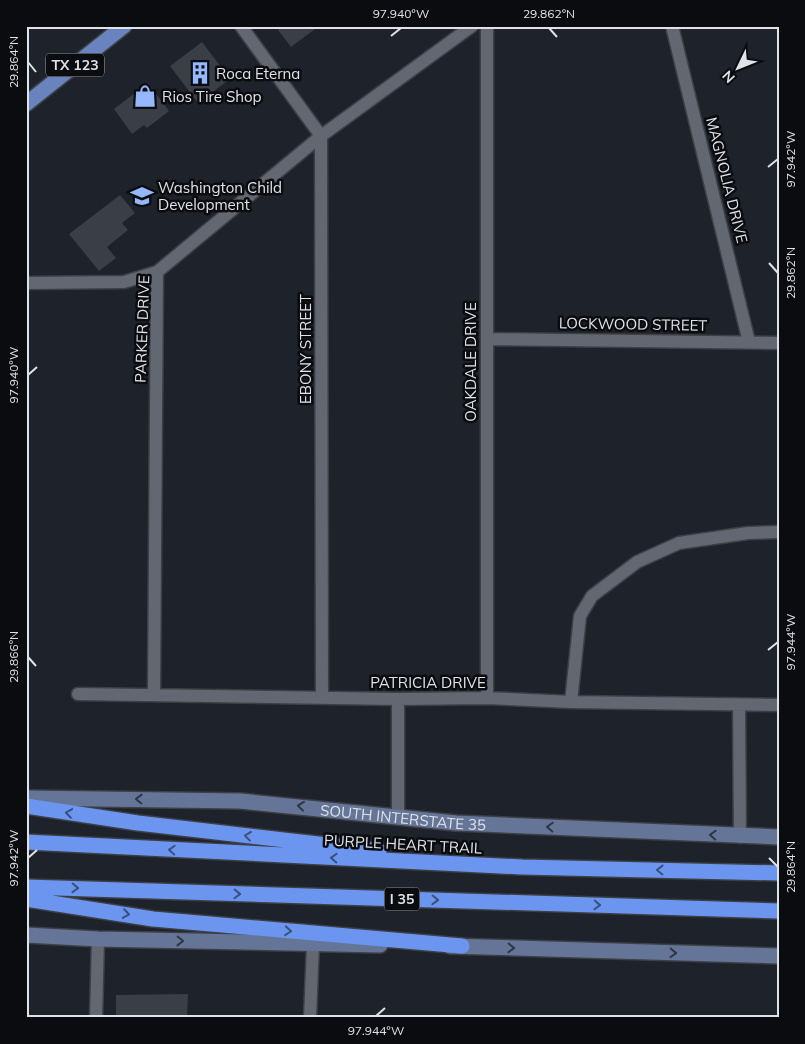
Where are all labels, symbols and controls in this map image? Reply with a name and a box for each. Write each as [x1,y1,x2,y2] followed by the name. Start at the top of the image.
[373,6,429,21] text: 97.940°W
[523,6,575,21] text: 29.862°N
[6,36,21,88] text: 29.864°N
[712,42,762,92] north arrow
[46,54,104,76] road number: TX 123
[187,60,213,86] building icon: Roca Eterna
[216,64,300,83] place label: Roca Eterna
[718,67,739,87] text: N
[132,83,158,109] shop icon: Rios Tire Shop
[162,87,262,106] place label: Rios Tire Shop
[702,115,752,245] street label: MAGNOLIA DRIVE
[783,131,798,187] text: 97.942°W
[158,178,282,214] place label: Washington Child Development
[129,183,155,209] school or university icon: Washington Child Development
[783,247,798,299] text: 29.862°N
[131,275,153,383] street label: PARKER DRIVE
[296,294,315,404] street label: EBONY STREET
[461,302,480,422] street label: OAKDALE DRIVE
[559,313,707,335] street label: LOCKWOOD STREET
[6,347,21,403] text: 97.940°W
[783,614,798,670] text: 97.944°W
[6,631,21,683] text: 29.866°N
[370,673,486,692] street label: PATRICIA DRIVE
[135,794,143,805] one-way arrow
[319,800,487,834] street label: SOUTH INTERSTATE 35
[297,801,305,812] one-way arrow
[65,808,73,819] one-way arrow
[546,822,554,833] one-way arrow
[6,830,21,886] text: 97.942°W
[323,830,483,858] street label: PURPLE HEART TRAIL
[708,830,716,841] one-way arrow
[244,831,252,842] one-way arrow
[783,841,798,893] text: 29.864°N
[167,844,175,855] one-way arrow
[330,852,338,863] one-way arrow
[656,865,664,875] one-way arrow
[71,883,79,894] one-way arrow
[384,888,420,911] road number: I 35
[234,889,242,899] one-way arrow
[431,895,439,906] one-way arrow
[593,900,601,911] one-way arrow
[122,909,131,919] one-way arrow
[284,925,292,936] one-way arrow
[176,935,184,946] one-way arrow
[507,942,515,953] one-way arrow
[669,947,677,958] one-way arrow
[348,1023,404,1038] text: 97.944°W

